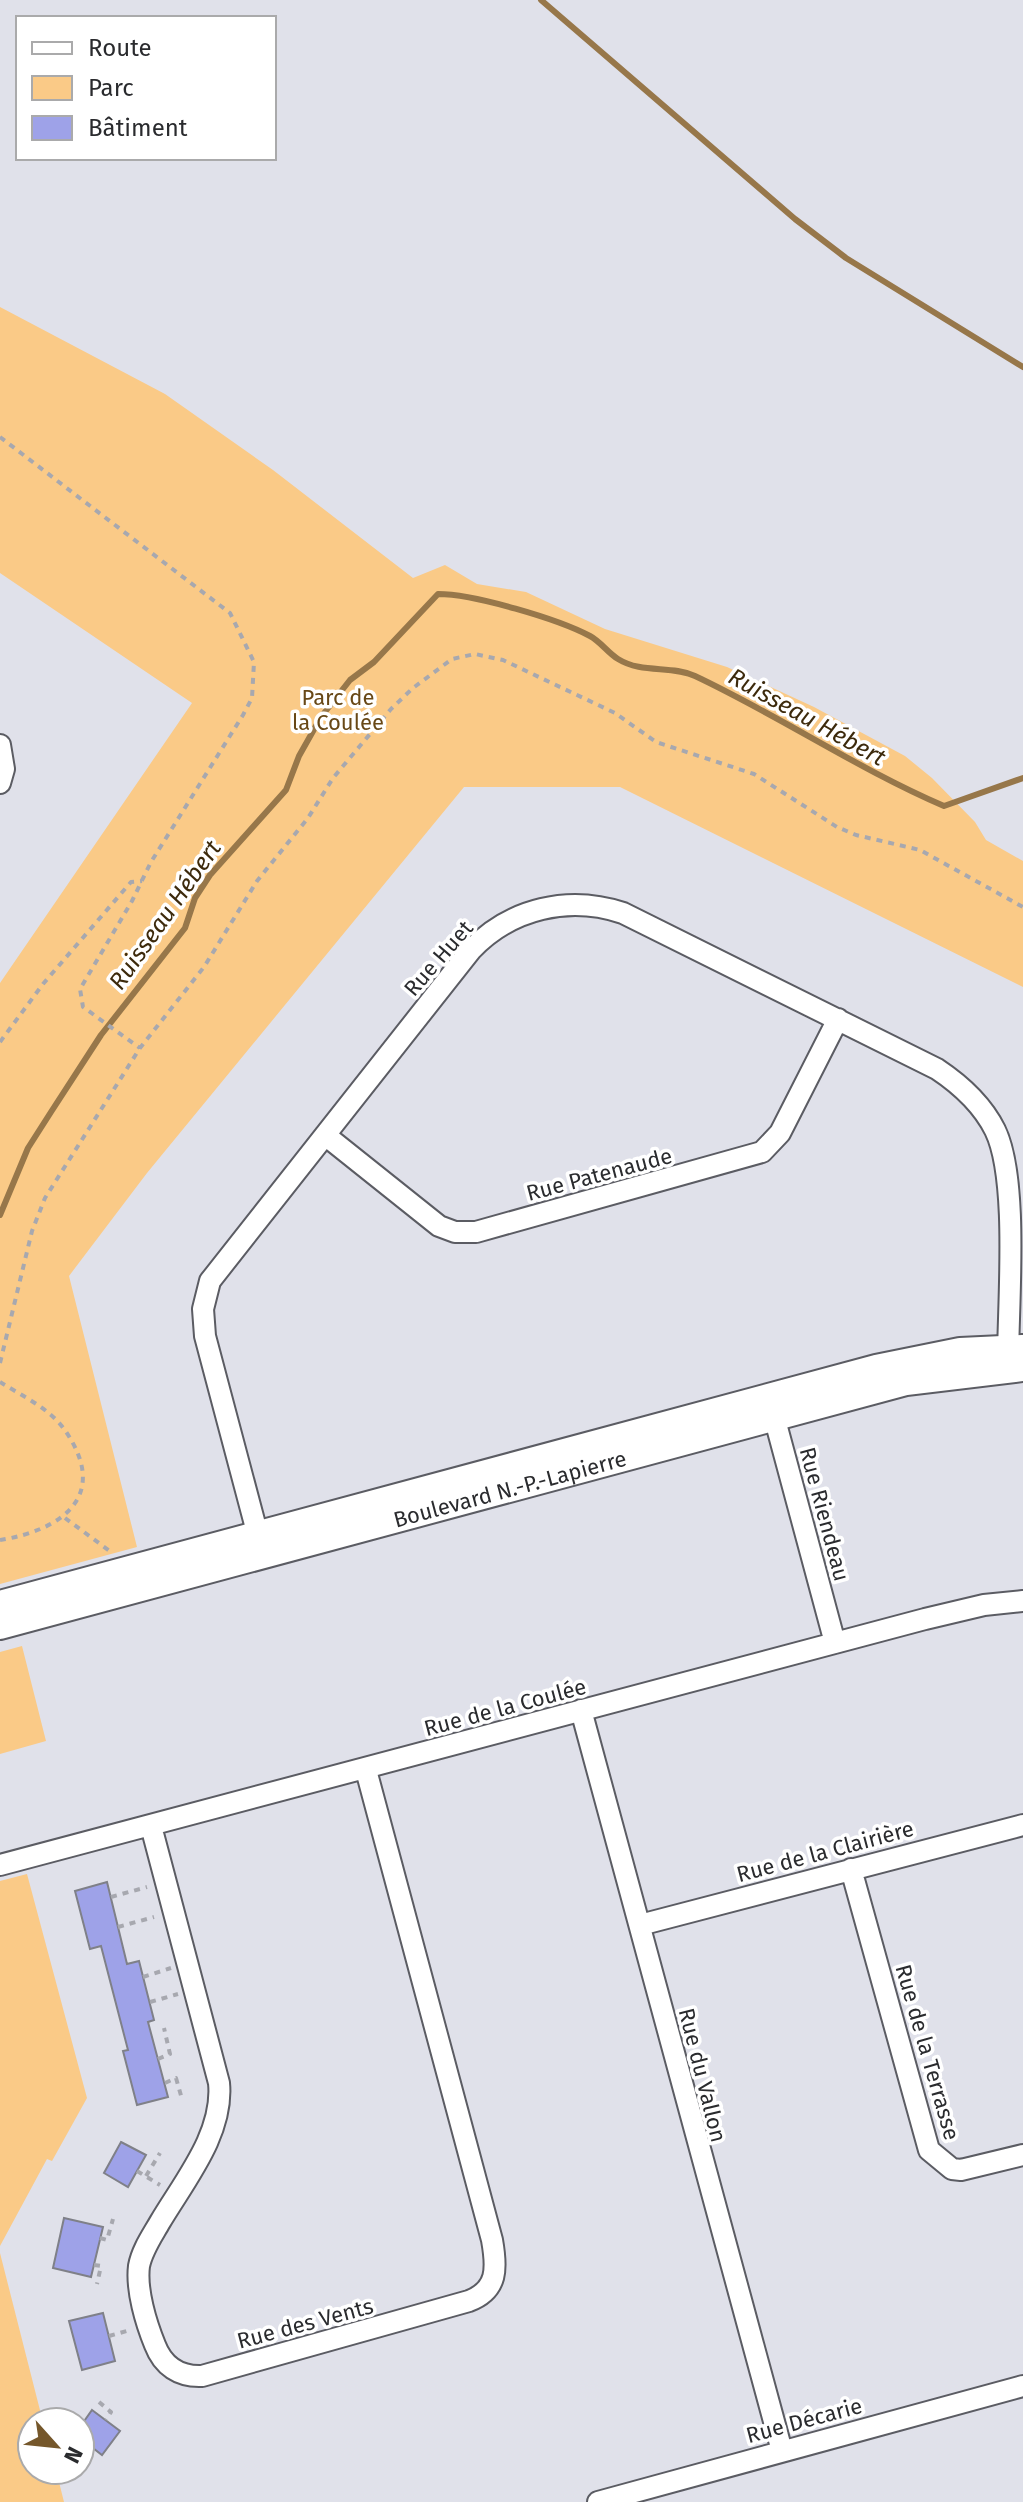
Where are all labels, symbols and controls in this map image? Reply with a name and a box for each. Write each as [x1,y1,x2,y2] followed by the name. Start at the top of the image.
[16,16,276,160] legend
[88,34,152,62] text: Route
[88,74,134,102] text: Parc
[88,114,188,142] text: Bâtiment
[724,662,891,772] water label: Ruisseau Hébert
[292,684,384,736] park label: Parc de la Coulée
[103,835,227,995] water label: Ruisseau Hébert
[398,915,479,1002] street label: Rue Huet
[523,1142,675,1207] street label: Rue Patenaude
[794,1444,855,1584] street label: Rue Riendeau
[390,1445,629,1533] street label: Boulevard N.-P.-Lapierre
[421,1673,589,1742] street label: Rue de la Coulée
[734,1815,917,1888] street label: Rue de la Clairière
[890,1961,966,2143] street label: Rue de la Terrasse
[673,2005,732,2145] street label: Rue du Vallon
[234,2292,376,2355] street label: Rue des Vents
[743,2392,865,2449] street label: Rue Décarie
[16,2406,96,2486] north arrow
[58,2442,89,2467] text: N

